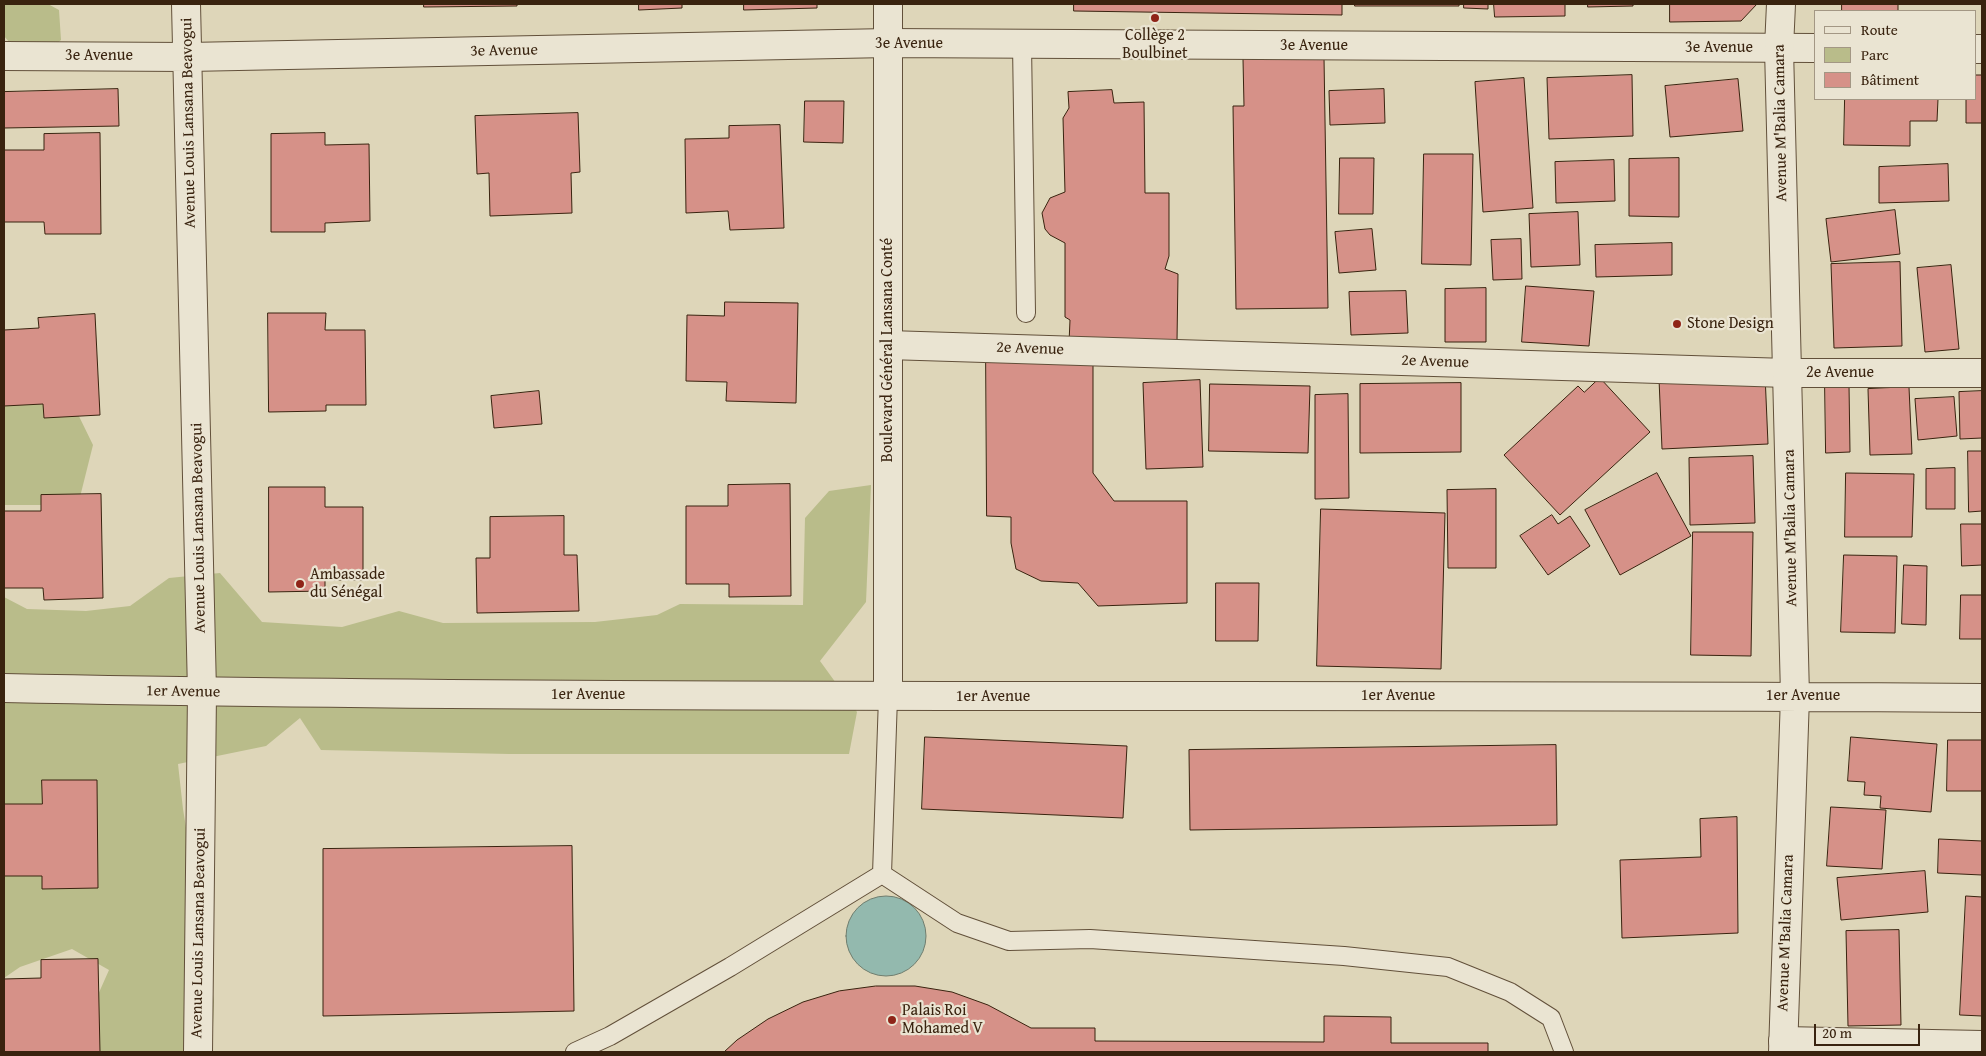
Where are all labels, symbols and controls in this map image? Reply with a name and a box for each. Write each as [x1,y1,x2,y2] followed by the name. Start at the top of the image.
[1814,10,1976,100] legend
[1149,12,1161,24] marker: Collège 2 Boulbinet
[178,17,200,229] street label: Avenue Louis Lansana Beavogui
[1861,19,1898,40] text: Route
[1122,26,1188,64] place label: Collège 2 Boulbinet
[875,34,943,54] street label: 3e Avenue
[1280,36,1348,56] street label: 3e Avenue
[1685,38,1753,58] street label: 3e Avenue
[470,41,538,61] street label: 3e Avenue
[1770,44,1792,202] street label: Avenue M'Balia Camara
[1861,44,1889,65] text: Parc
[65,46,133,66] street label: 3e Avenue
[1861,69,1919,90] text: Bâtiment
[878,238,898,462] street label: Boulevard Général Lansana Conté
[1687,314,1774,334] place label: Stone Design
[1671,318,1683,330] marker: Stone Design
[996,338,1064,360] street label: 2e Avenue
[1401,351,1469,373] street label: 2e Avenue
[1806,363,1874,383] street label: 2e Avenue
[188,422,210,634] street label: Avenue Louis Lansana Beavogui
[1780,449,1802,607] street label: Avenue M'Balia Camara
[310,565,385,603] place label: Ambassade du Sénégal
[294,578,306,590] marker: Ambassade du Sénégal
[146,682,220,702] street label: 1er Avenue
[551,685,625,705] street label: 1er Avenue
[1361,686,1435,706] street label: 1er Avenue
[1766,686,1840,706] street label: 1er Avenue
[956,687,1030,707] street label: 1er Avenue
[188,827,210,1039] street label: Avenue Louis Lansana Beavogui
[1774,854,1798,1012] street label: Avenue M'Balia Camara
[902,1001,983,1039] place label: Palais Roi Mohamed V
[886,1014,898,1026] marker: Palais Roi Mohamed V
[1816,1014,1922,1046] scale bar
[1822,1022,1852,1043] text: 20 m

